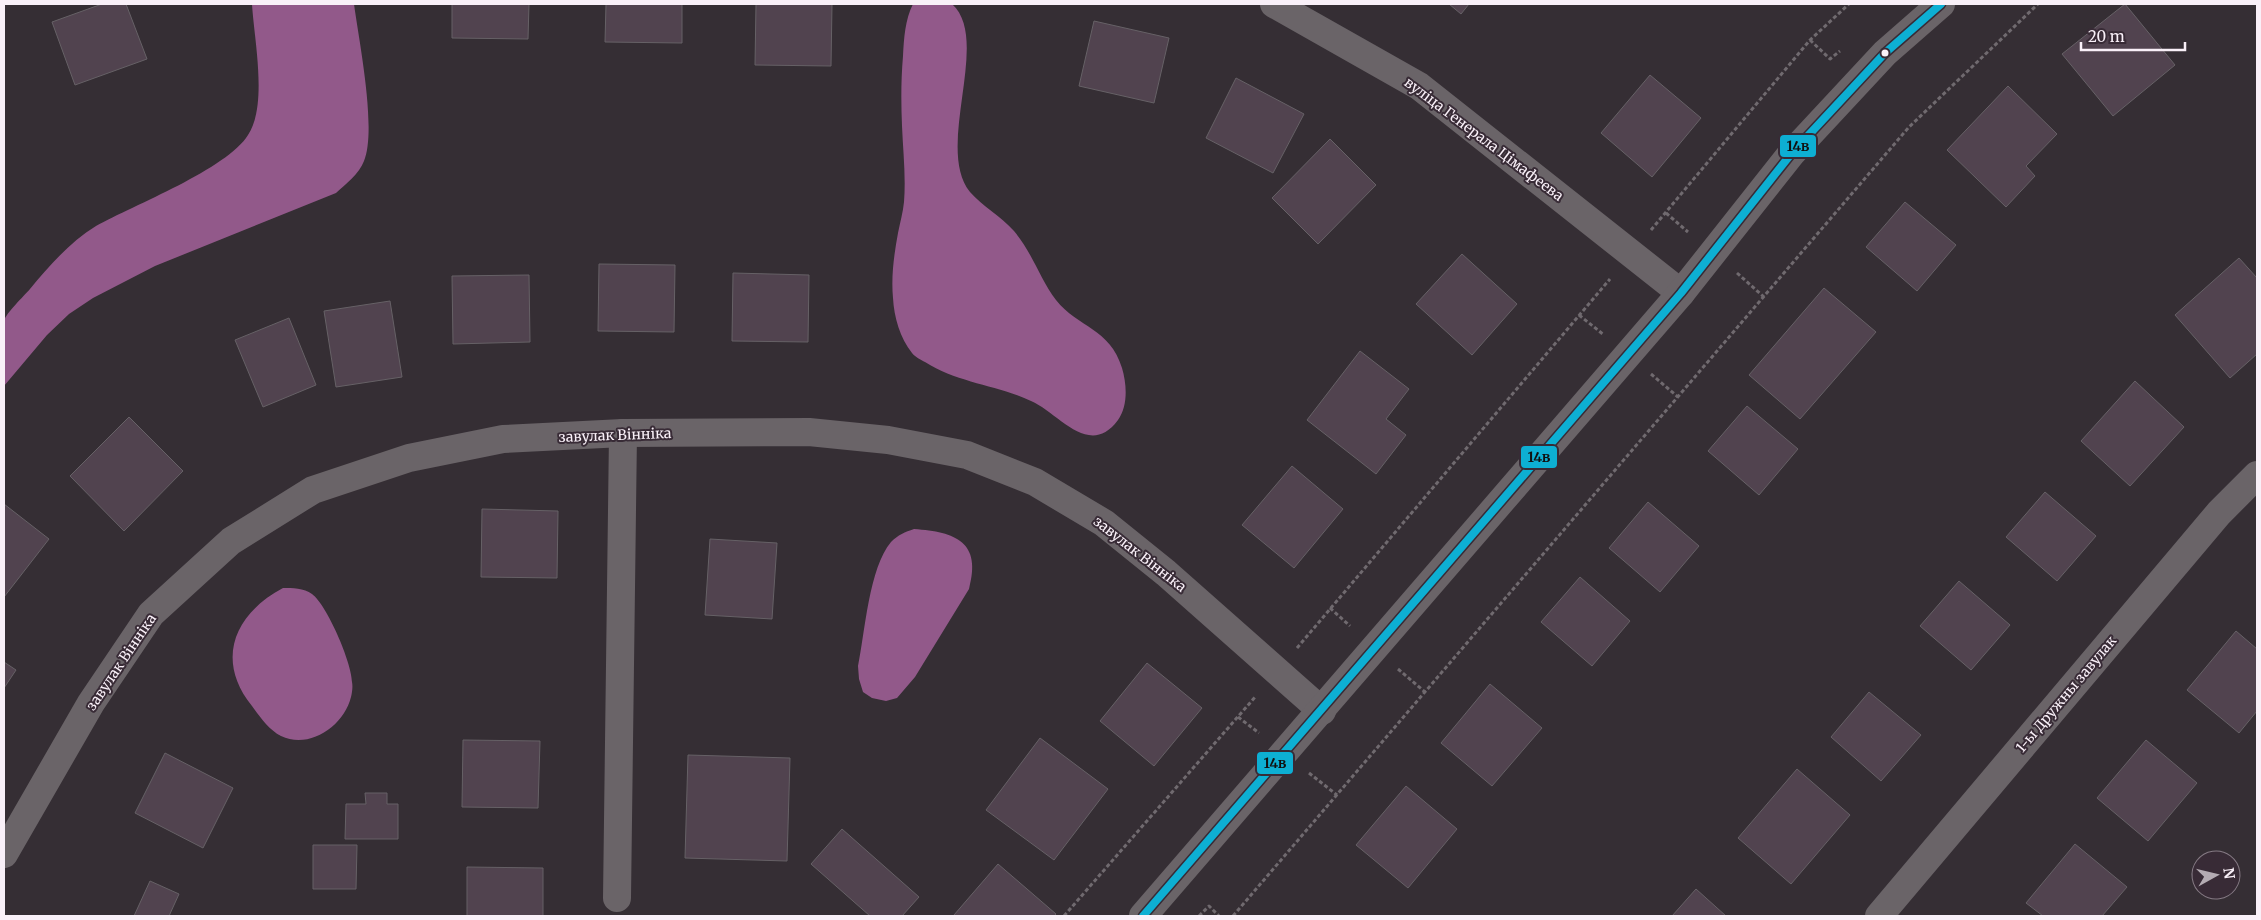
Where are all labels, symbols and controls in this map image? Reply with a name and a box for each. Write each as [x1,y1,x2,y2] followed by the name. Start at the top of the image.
[2081,20,2185,52] scale bar
[2088,27,2125,46] text: 20 m
[1880,48,1890,58] unlabelled marker
[1401,73,1568,205] street label: вуліца Генерала Цімафеева
[1779,134,1817,158] line badge: 14в
[1786,137,1810,155] text: 14в
[558,424,672,446] street label: завулак Вінніка
[1520,445,1558,469] line badge: 14в
[1527,448,1551,466] text: 14в
[1090,512,1190,596] street label: завулак Вінніка
[82,610,160,714] street label: завулак Вінніка
[2012,632,2120,756] street label: 1-ы Дружны завулак
[1256,751,1294,775] line badge: 14в
[1263,754,1287,772] text: 14в
[2191,850,2241,900] north arrow
[2219,866,2239,880] text: N

